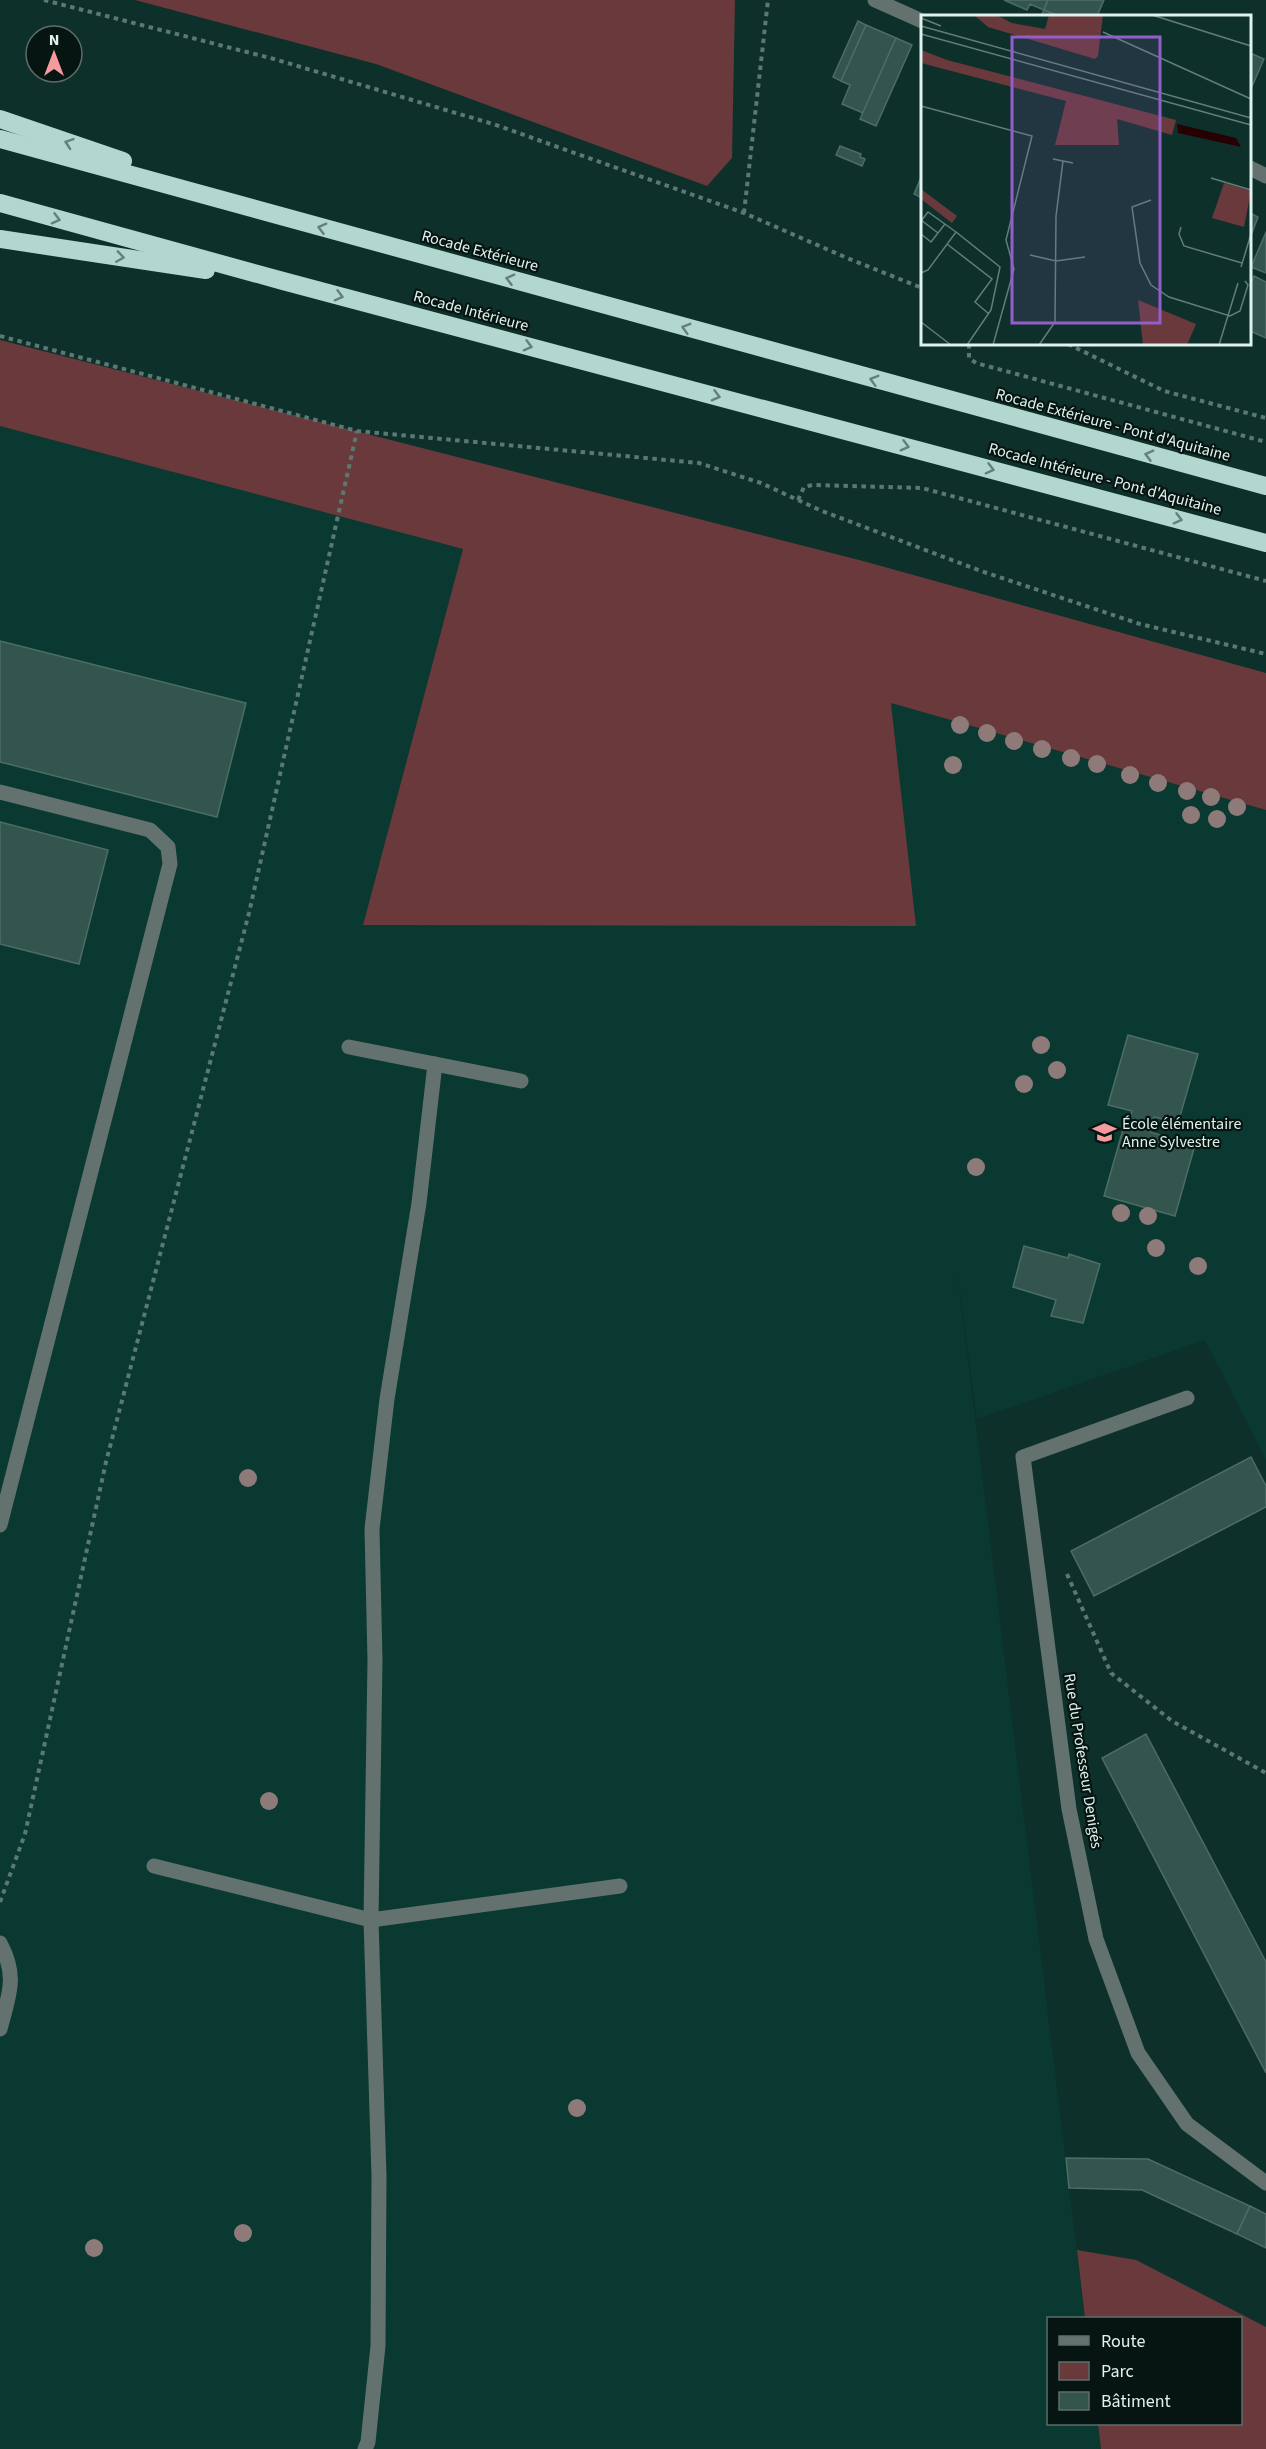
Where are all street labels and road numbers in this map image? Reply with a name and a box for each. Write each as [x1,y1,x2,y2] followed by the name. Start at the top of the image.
[419,225,541,277] street label: Rocade Extérieure
[411,285,531,337] street label: Rocade Intérieure
[993,383,1233,467] street label: Rocade Extérieure - Pont d'Aquitaine
[986,437,1224,521] street label: Rocade Intérieure - Pont d'Aquitaine
[1058,1672,1108,1850] street label: Rue du Professeur Denigés

